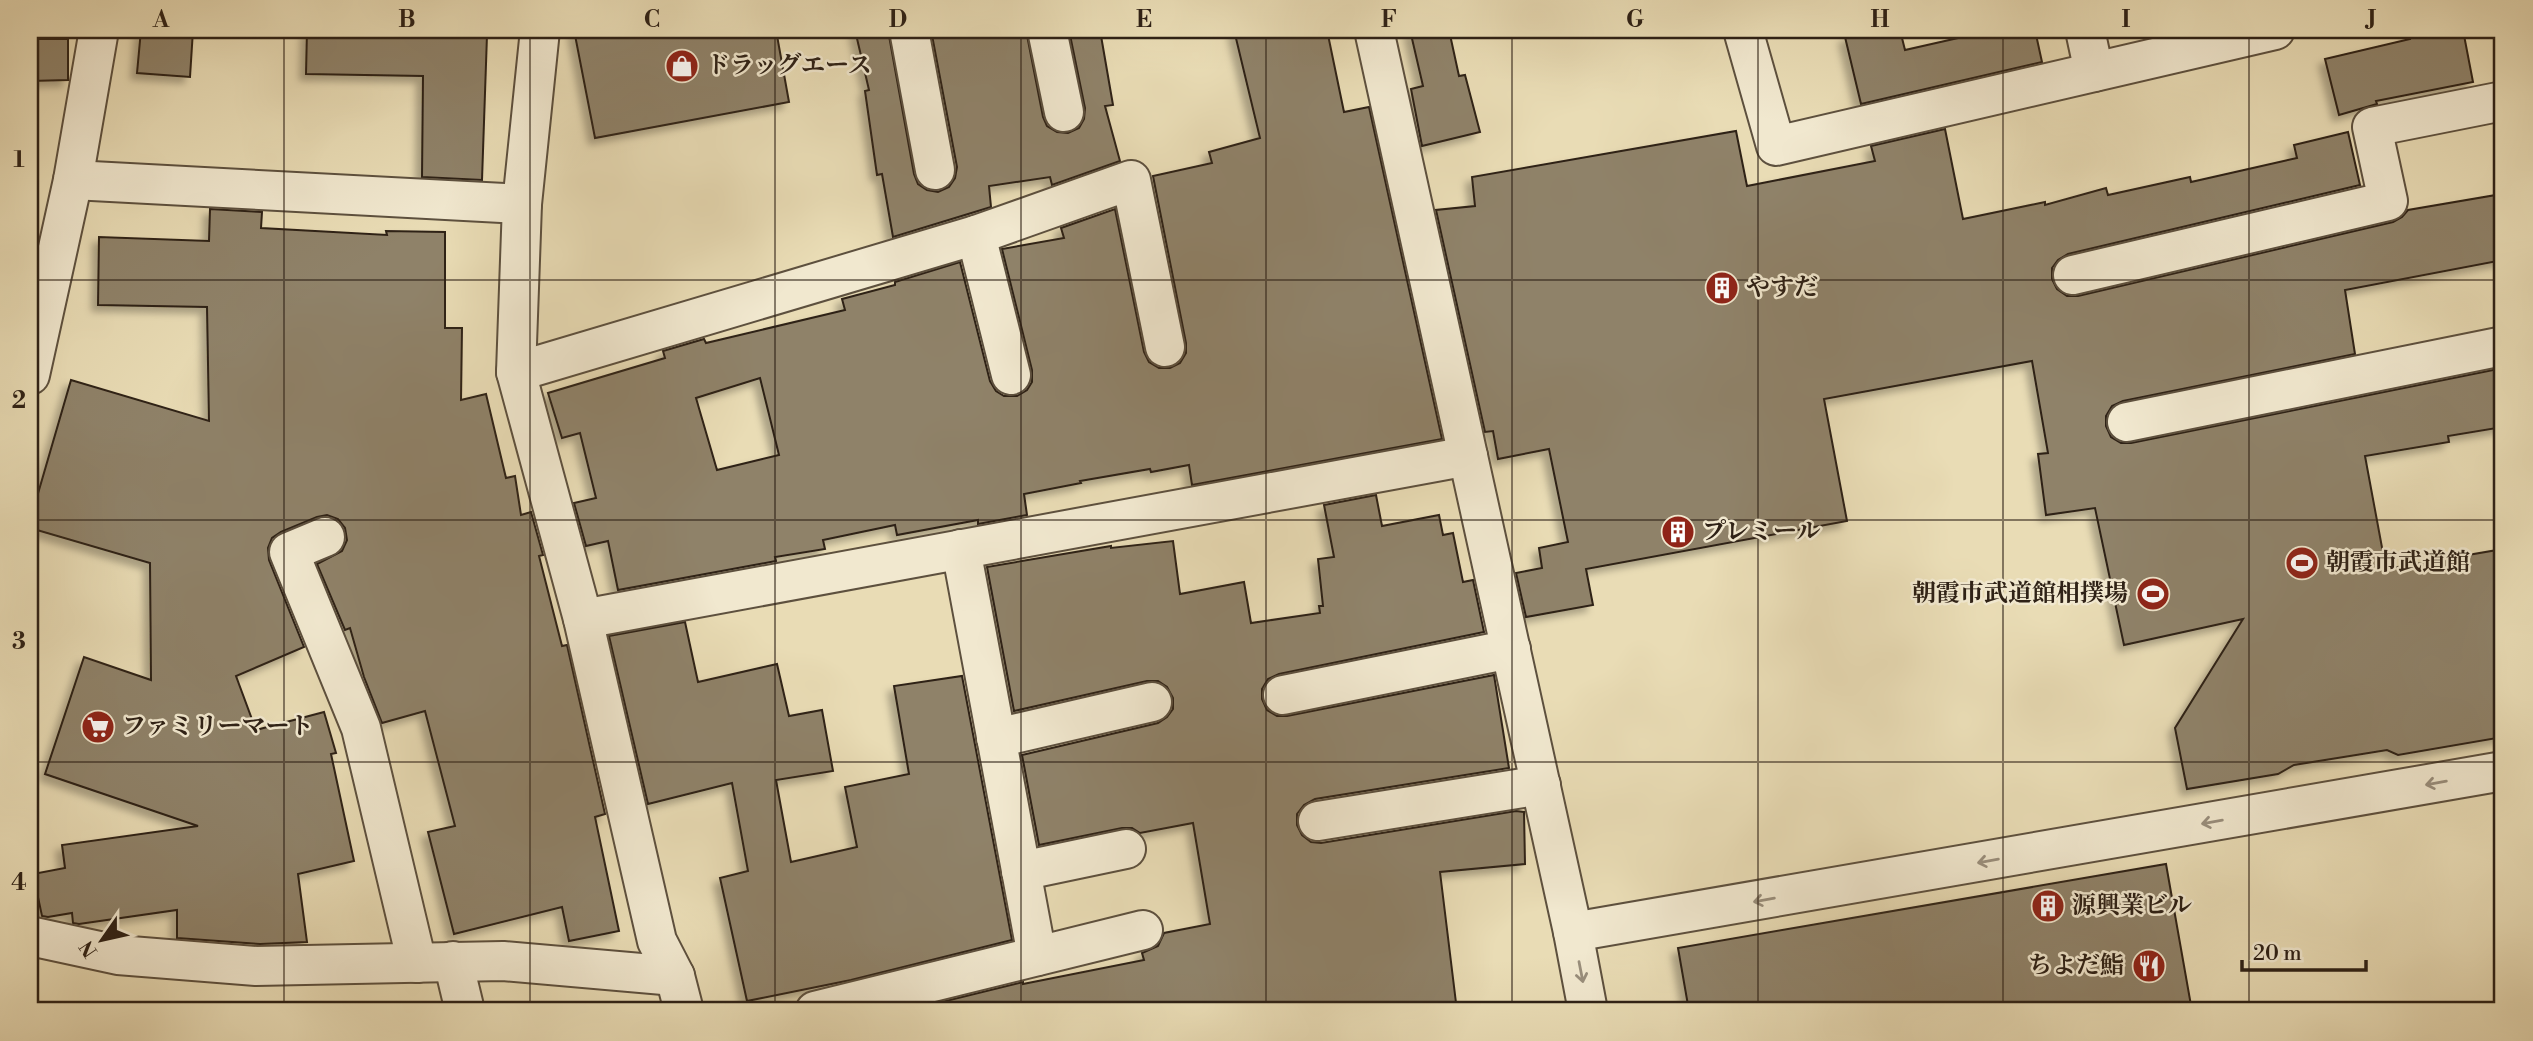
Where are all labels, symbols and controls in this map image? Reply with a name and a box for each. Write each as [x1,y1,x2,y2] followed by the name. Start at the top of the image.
[152,6,170,34] text: A
[398,6,416,34] text: B
[644,6,660,34] text: C
[889,6,907,34] text: D
[1136,6,1152,34] text: E
[1381,6,1397,34] text: F
[1626,6,1644,34] text: G
[1871,6,1890,34] text: H
[2122,6,2131,34] text: I
[2365,6,2377,34] text: J
[663,47,701,85] shop icon: ドラッグエース
[706,51,872,81] place label: ドラッグエース
[13,146,25,174] text: 1
[1703,269,1741,307] building icon: やすだ
[1746,273,1818,303] place label: やすだ
[12,387,26,415] text: 2
[1659,513,1697,551] building icon: プレミール
[1702,517,1821,547] place label: プレミール
[2283,544,2321,582] sports icon: 朝霞市武道館
[2326,548,2470,578] place label: 朝霞市武道館
[2134,575,2172,613] sports icon: 朝霞市武道館相撲場
[1912,579,2128,609] place label: 朝霞市武道館相撲場
[12,628,26,656] text: 3
[79,708,117,746] supermarket icon: ファミリーマート
[122,712,314,742] place label: ファミリーマート
[2425,777,2448,790] one-way arrow
[2201,816,2224,829] one-way arrow
[1977,855,2000,868] one-way arrow
[11,869,27,897] text: 4
[2029,887,2067,925] building icon: 源興業ビル
[2072,891,2192,921] place label: 源興業ビル
[1753,893,1775,907] one-way arrow
[66,904,136,974] north arrow
[2242,929,2367,973] scale bar
[75,936,103,962] text: N
[2253,941,2302,967] text: 20 m
[2130,947,2168,985] restaurant icon: ちよだ鮨
[2028,951,2124,981] place label: ちよだ鮨
[1574,960,1588,983] one-way arrow

